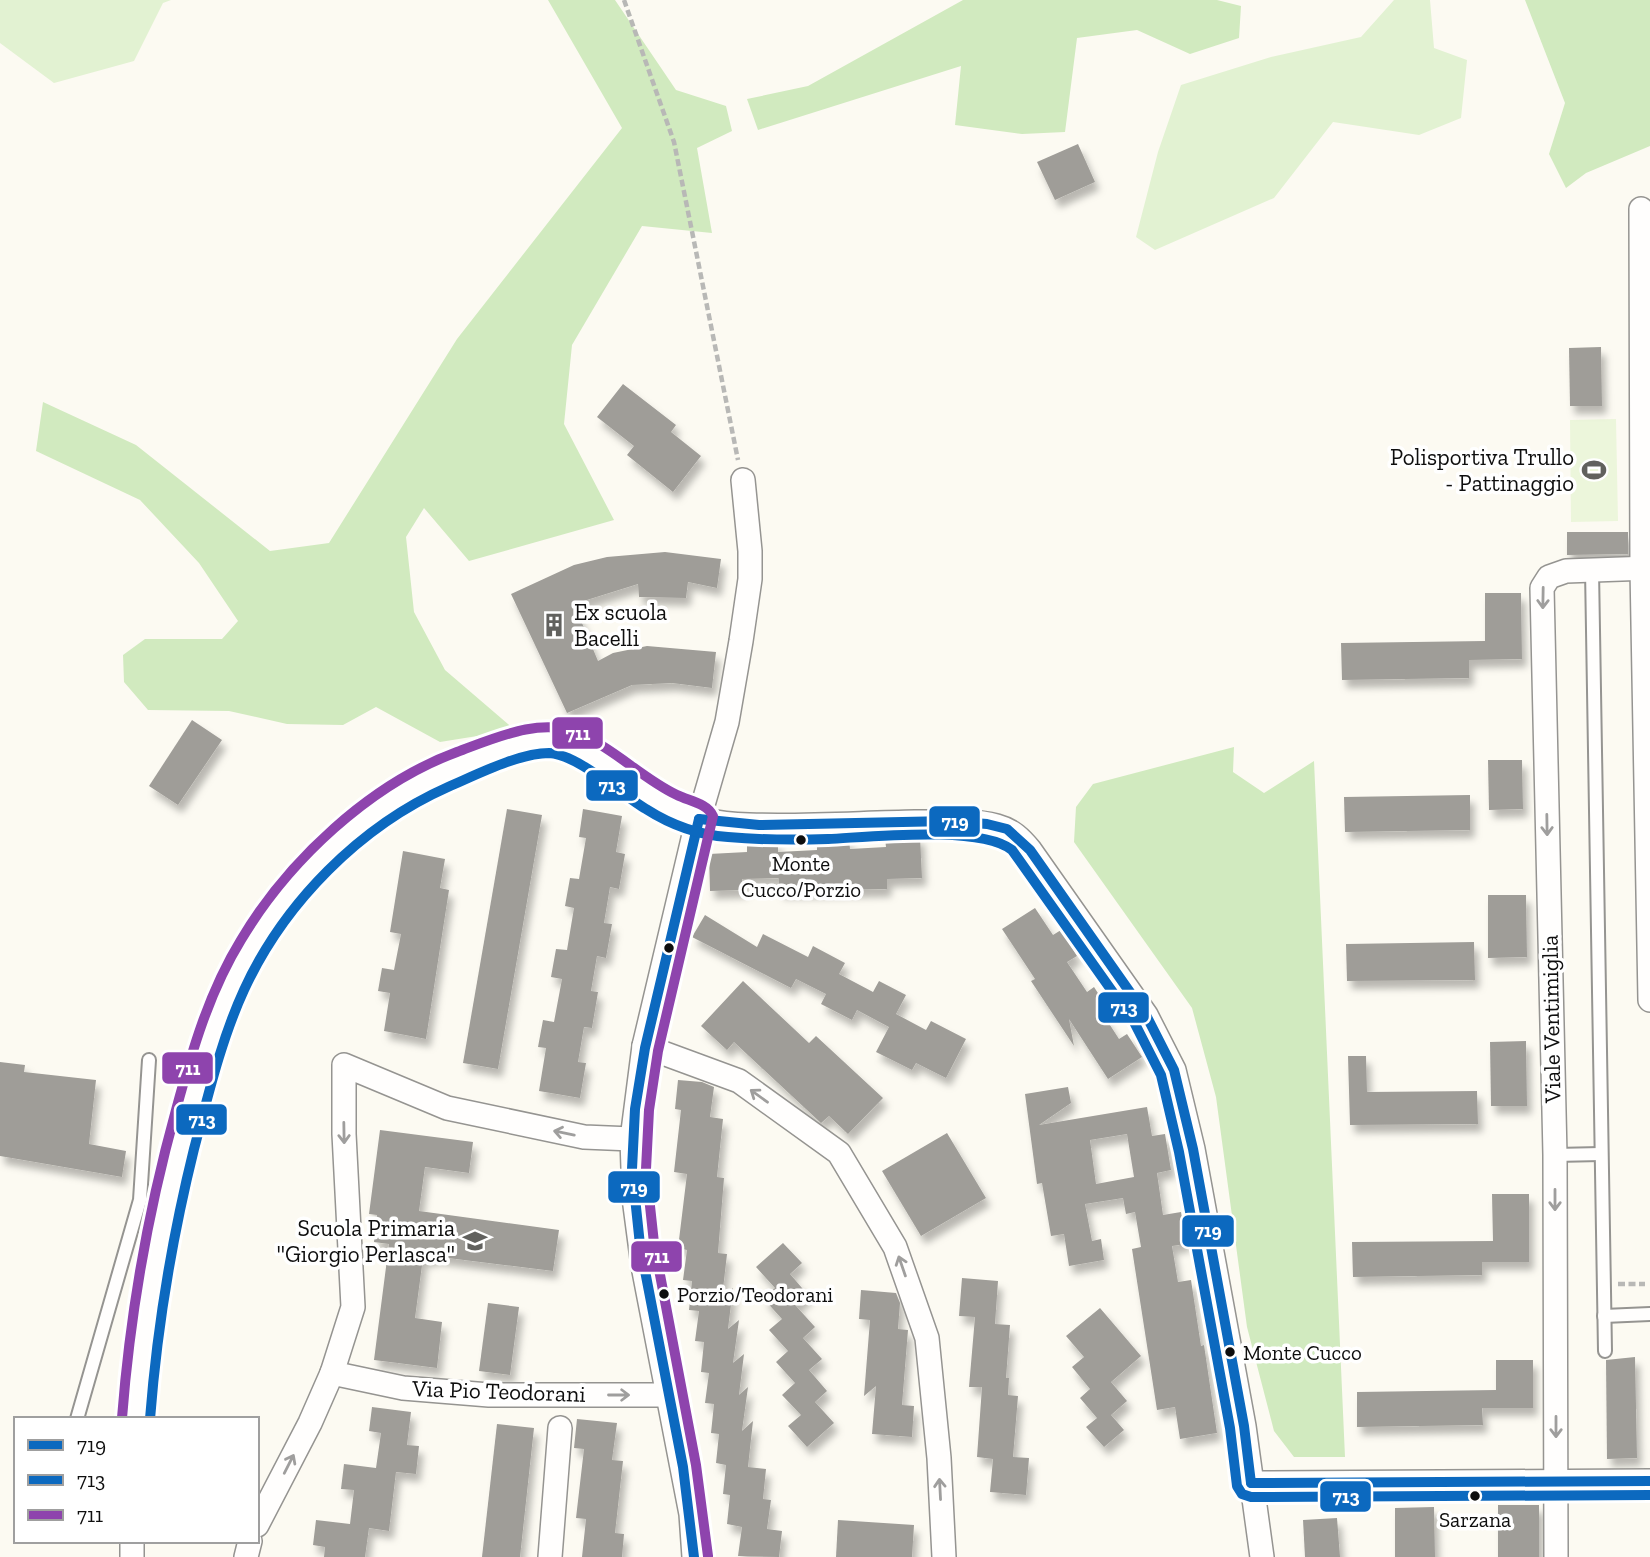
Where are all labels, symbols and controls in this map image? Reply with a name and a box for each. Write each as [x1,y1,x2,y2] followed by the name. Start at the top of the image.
[1390,443,1574,497] place label: Polisportiva Trullo - Pattinaggio
[1580,456,1608,484] sports icon: Polisportiva Trullo - Pattinaggio
[1536,586,1550,609] one-way arrow
[574,598,667,652] place label: Ex scuola Bacelli
[540,611,568,639] building icon: Ex scuola Bacelli
[551,716,604,750] line badge: 711
[566,722,591,745] text: 711
[585,769,639,802] line badge: 713
[598,774,626,797] text: 713
[928,805,981,838] line badge: 719
[941,810,969,833] text: 719
[1540,814,1554,837] one-way arrow
[794,833,808,847] marker: Monte Cucco/Porzio
[741,851,861,902] place label: Monte Cucco/Porzio
[1536,935,1566,1104] street label: Viale Ventimiglia
[662,941,676,955] unlabelled marker
[1097,991,1150,1024] line badge: 713
[1110,996,1138,1019] text: 713
[161,1051,214,1085] line badge: 711
[176,1057,201,1080] text: 711
[750,1089,769,1103] one-way arrow
[175,1103,228,1136] line badge: 713
[188,1108,216,1131] text: 713
[337,1122,351,1145] one-way arrow
[553,1126,576,1140] one-way arrow
[607,1170,661,1204] line badge: 719
[620,1176,648,1199] text: 719
[1548,1188,1562,1211] one-way arrow
[276,1214,455,1268] place label: Scuola Primaria "Giorgio Perlasca"
[1181,1214,1235,1248] line badge: 719
[1194,1219,1222,1242] text: 719
[461,1227,489,1255] school or university icon: Scuola Primaria "Giorgio Perlasca"
[630,1240,683,1273] line badge: 711
[645,1245,670,1268] text: 711
[895,1256,907,1278] one-way arrow
[677,1282,833,1307] place label: Porzio/Teodorani
[657,1287,671,1301] marker: Porzio/Teodorani
[1243,1340,1362,1365] place label: Monte Cucco
[1223,1345,1237,1359] marker: Monte Cucco
[411,1374,586,1408] street label: Via Pio Teodorani
[607,1388,630,1402] one-way arrow
[1549,1416,1563,1439] one-way arrow
[14,1417,259,1543] legend
[77,1432,106,1457] text: 719
[282,1454,296,1475] one-way arrow
[77,1467,105,1492] text: 713
[934,1478,947,1501] one-way arrow
[1319,1480,1372,1513] line badge: 713
[1332,1485,1360,1508] text: 713
[1468,1489,1482,1503] marker: Sarzana
[77,1502,103,1527] text: 711
[1439,1507,1511,1532] place label: Sarzana

